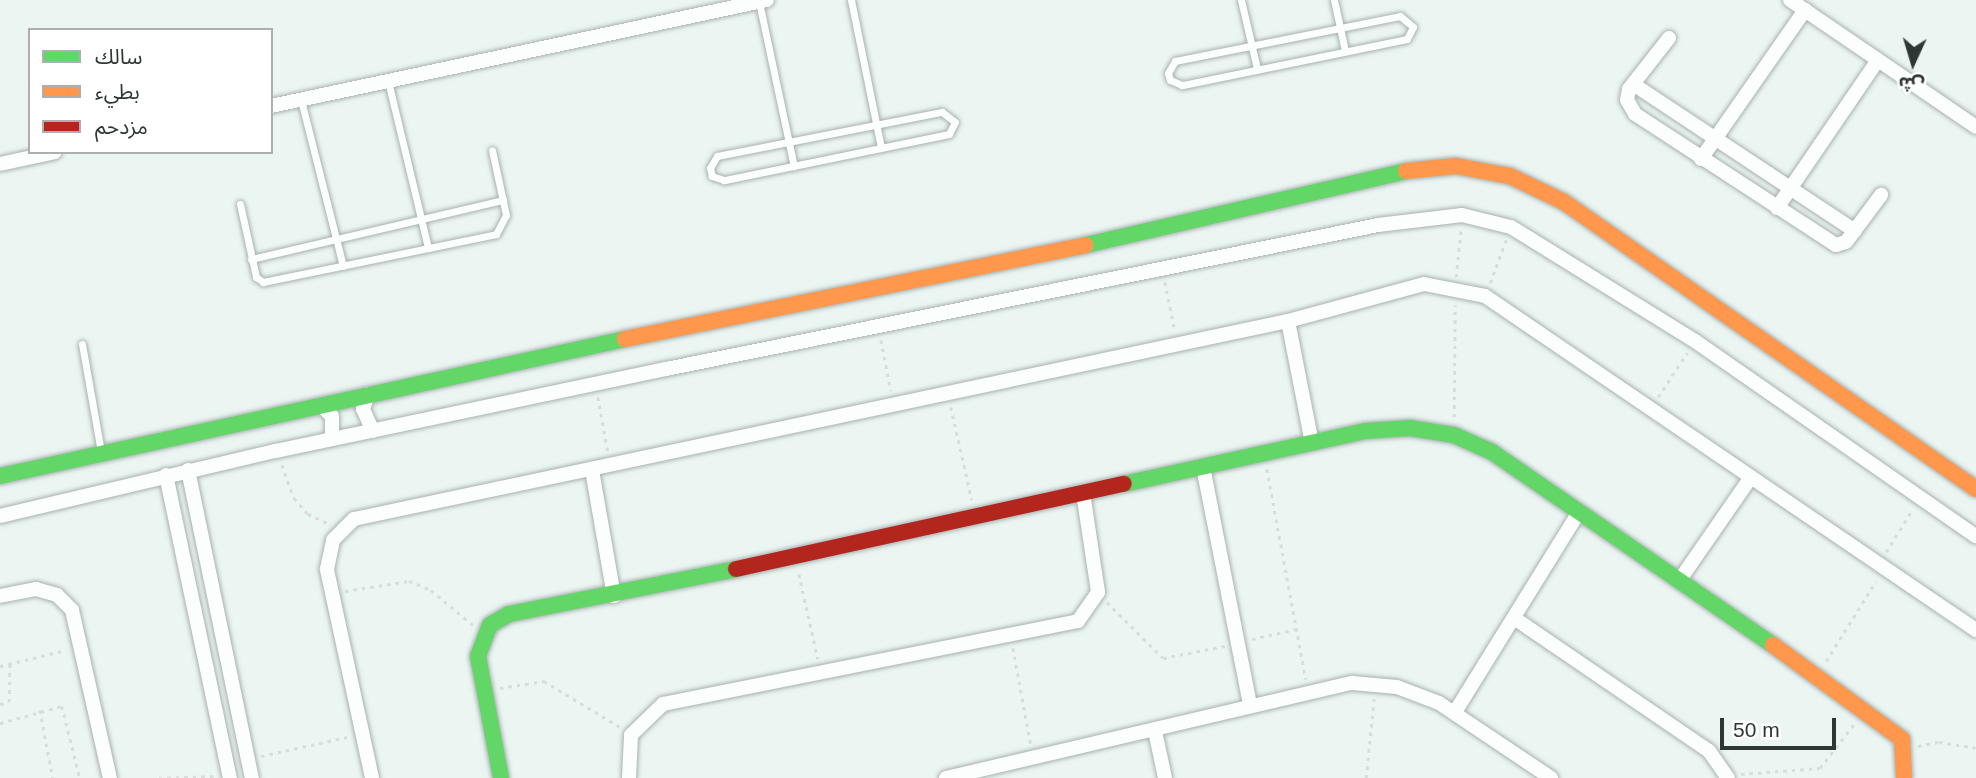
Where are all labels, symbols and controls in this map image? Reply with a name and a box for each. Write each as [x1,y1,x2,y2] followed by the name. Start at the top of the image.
[28,28,273,154] legend
[1878,28,1948,98] north arrow
[95,45,142,68] text: سالك
[1898,73,1925,96] text: ش
[95,80,140,103] text: بطيء
[95,115,148,138] text: مزدحم
[1724,704,1840,748] scale bar
[1733,718,1780,741] text: 50 m

